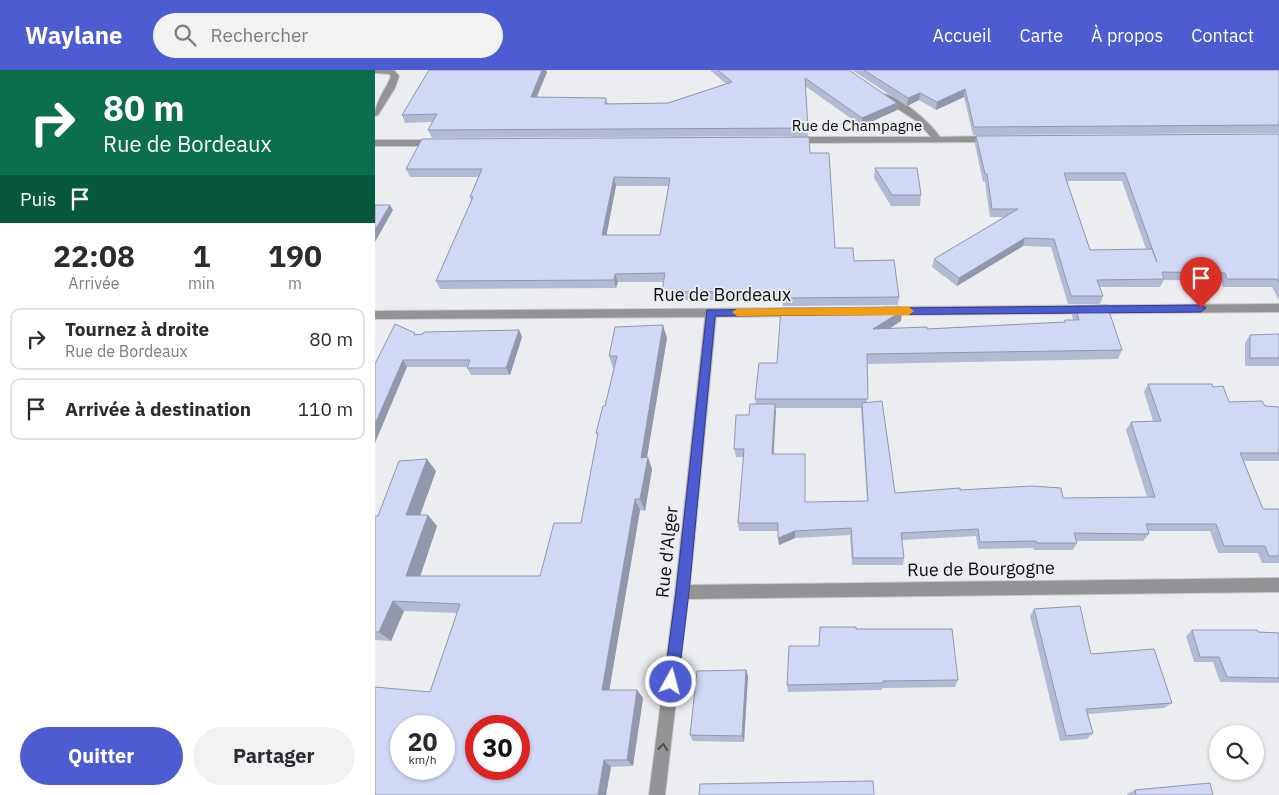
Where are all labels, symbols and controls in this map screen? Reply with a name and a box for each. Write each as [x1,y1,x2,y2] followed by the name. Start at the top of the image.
[153,13,503,58] search box
[25,19,123,51] text: Waylane
[171,21,199,49] icon: search
[211,23,308,47] text: Rechercher
[932,24,991,47] text: Accueil
[1019,24,1063,47] text: Carte
[1091,24,1163,47] text: À propos
[1191,24,1254,47] text: Contact
[103,85,185,131] text: 80 m
[20,90,85,155] icon: right
[792,116,922,135] street label: Rue de Champagne
[103,129,272,158] text: Rue de Bordeaux
[66,185,94,213] icon: arrive
[20,187,56,211] text: Puis
[53,236,135,275] text: 22:08
[192,236,210,275] text: 1
[268,236,322,275] text: 190
[1180,257,1222,308] pin
[1187,264,1215,292] icon: arrive
[68,273,120,293] text: Arrivée
[188,273,215,293] text: min
[288,273,302,293] text: m
[653,283,791,306] street label: Rue de Bordeaux
[65,317,209,341] text: Tournez à droite
[22,325,50,353] icon: right
[309,327,353,351] text: 80 m
[65,341,188,361] text: Rue de Bordeaux
[22,395,50,423] icon: arrive
[65,397,251,421] text: Arrivée à destination
[298,397,353,421] text: 110 m
[650,505,683,599] street label: Rue d'Alger
[907,556,1055,581] street label: Rue de Bourgogne
[644,655,696,707] position arrow
[465,715,530,780] speed limit sign: 30
[407,725,438,758] text: 20
[1209,725,1264,780] map controls
[1209,725,1264,780] button: search
[20,727,183,785] button: Quitter
[193,727,355,785] button: Partager
[657,742,668,750] one-way arrow
[408,752,437,767] text: km/h

